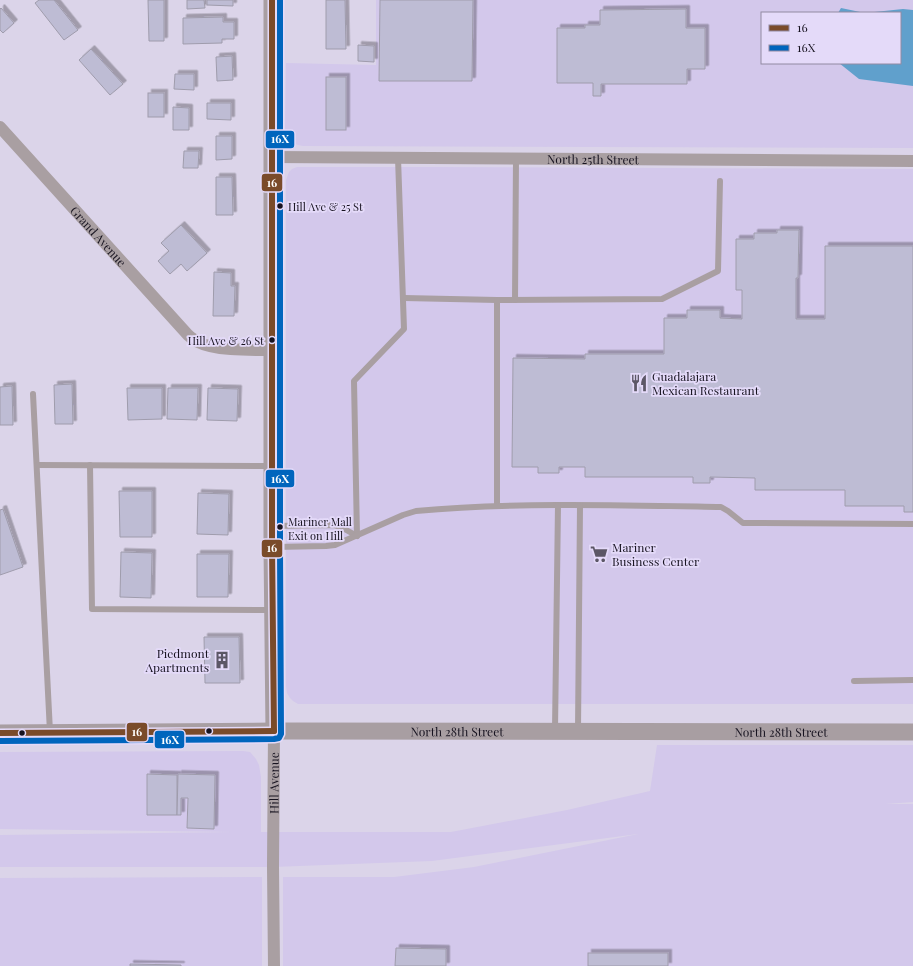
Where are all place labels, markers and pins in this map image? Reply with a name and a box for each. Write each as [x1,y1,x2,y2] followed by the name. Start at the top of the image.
[288,199,363,214] place label: Hill Ave & 25 St
[275,201,285,211] marker: Hill Ave & 25 St
[188,333,264,348] place label: Hill Ave & 26 St
[267,335,277,345] marker: Hill Ave & 26 St
[652,368,760,398] place label: Guadalajara Mexican Restaurant
[629,373,649,393] restaurant icon: Guadalajara Mexican Restaurant
[288,514,352,543] place label: Mariner Mall Exit on Hill
[275,522,285,532] marker: Mariner Mall Exit on Hill
[612,539,700,569] place label: Mariner Business Center
[589,544,609,564] supermarket icon: Mariner Business Center
[144,645,210,675] place label: Piedmont Apartments
[212,650,232,670] building icon: Piedmont Apartments
[204,726,214,736] unlabelled marker
[17,728,27,738] unlabelled marker

